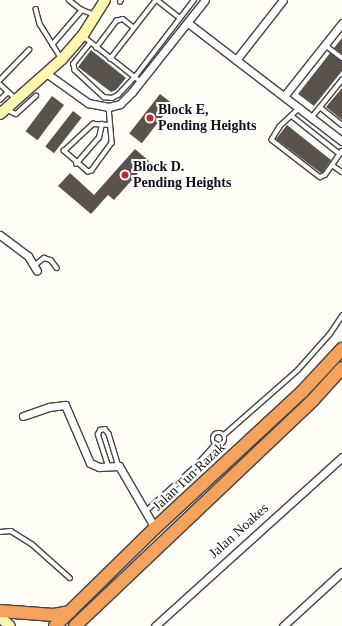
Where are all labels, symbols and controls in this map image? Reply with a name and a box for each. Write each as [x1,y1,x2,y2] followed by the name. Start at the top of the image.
[158,102,256,134] place label: Block E, Pending Heights
[145,113,155,123] marker: Block E, Pending Heights
[133,159,231,192] place label: Block D. Pending Heights
[120,170,130,180] marker: Block D. Pending Heights
[149,439,229,515] street label: Jalan Tun Razak
[206,500,272,562] street label: Jalan Noakes

